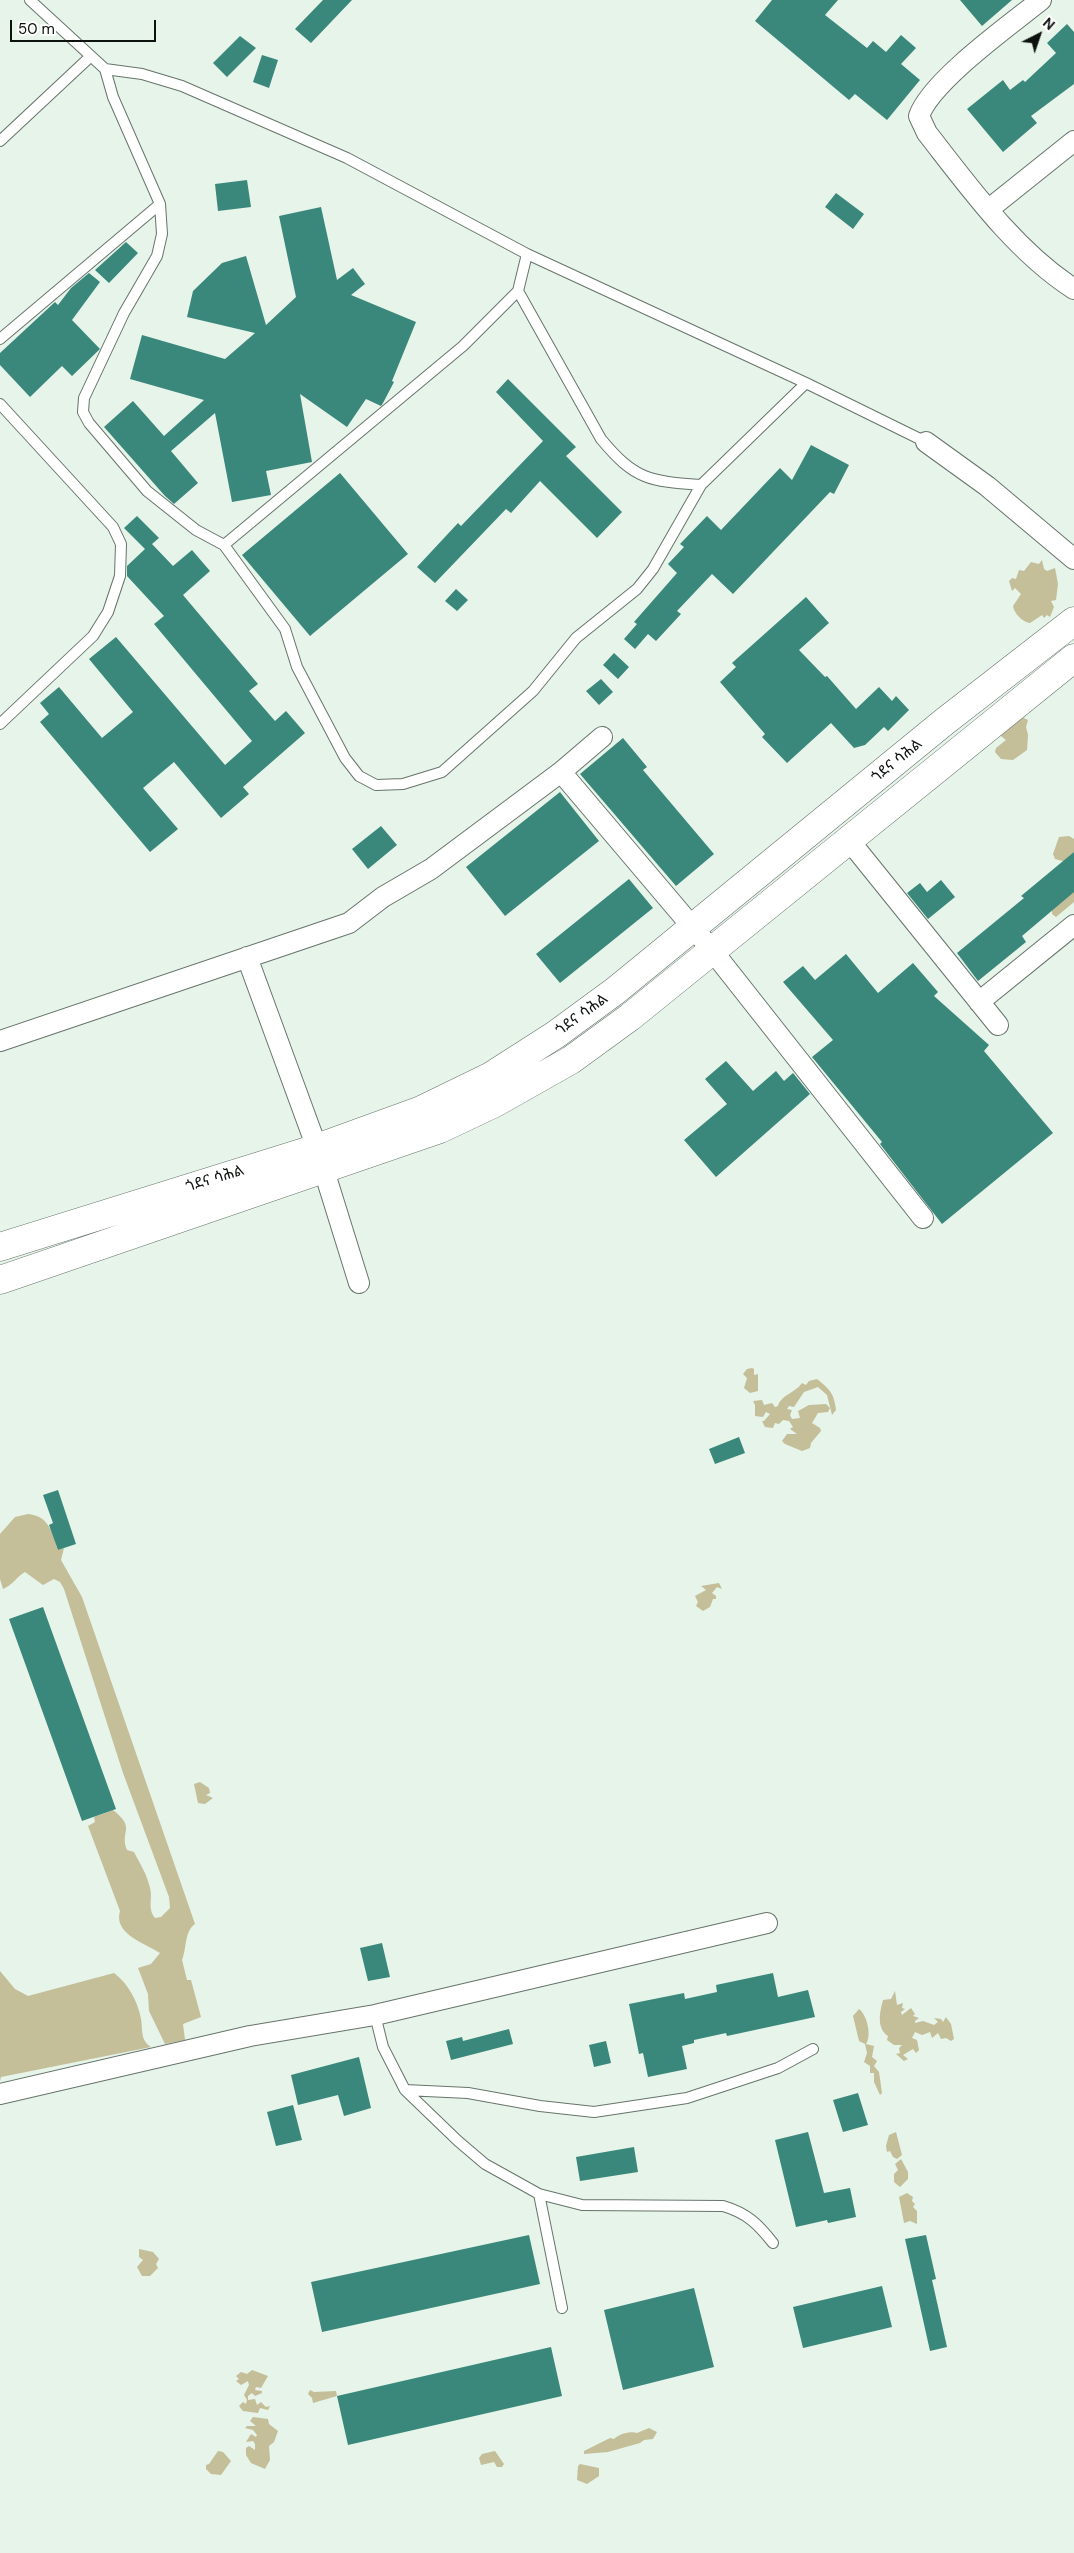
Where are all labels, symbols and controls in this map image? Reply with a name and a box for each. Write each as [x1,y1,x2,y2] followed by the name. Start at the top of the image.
[12,10,159,42] scale bar
[1014,10,1064,60] north arrow
[1039,14,1059,34] text: N
[18,19,55,39] text: 50 m
[868,735,926,787] street label: ጎደና ሳሕል
[553,990,611,1040] street label: ጎደና ሳሕል
[184,1162,246,1196] street label: ጎደና ሳሕል

